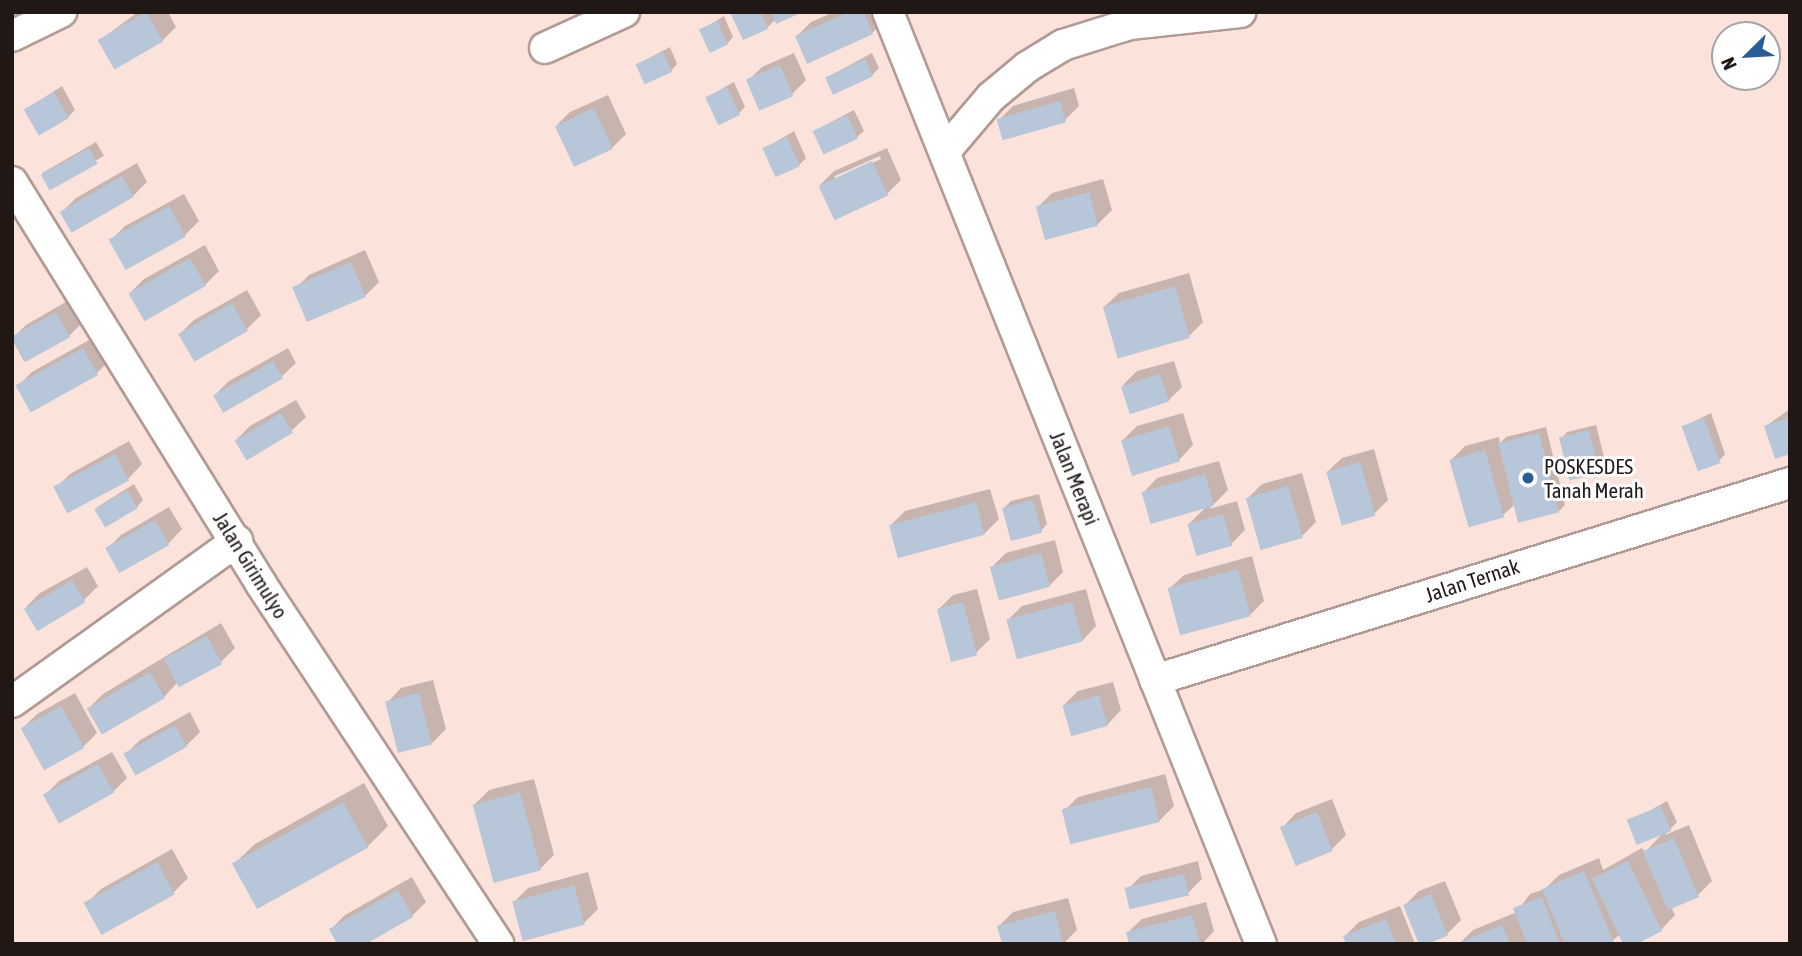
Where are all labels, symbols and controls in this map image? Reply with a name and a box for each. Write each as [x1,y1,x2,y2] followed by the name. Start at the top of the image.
[1711,21,1781,91] north arrow
[1716,54,1741,73] text: N
[1045,427,1105,529] street label: Jalan Merapi
[1544,453,1644,503] place label: POSKESDES Tanah Merah
[1518,468,1538,488] marker: POSKESDES Tanah Merah
[208,507,294,623] street label: Jalan Girimulyo
[1422,553,1522,607] street label: Jalan Ternak

